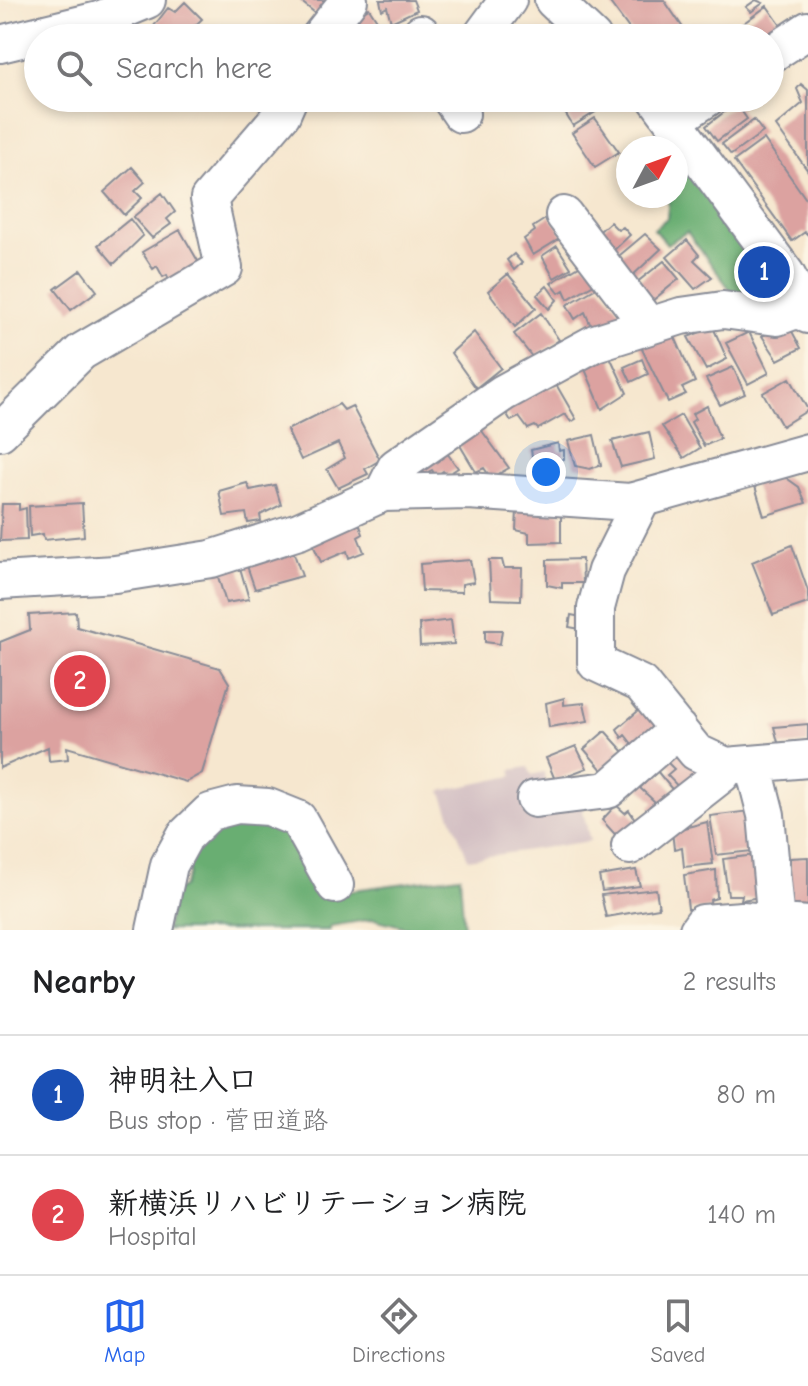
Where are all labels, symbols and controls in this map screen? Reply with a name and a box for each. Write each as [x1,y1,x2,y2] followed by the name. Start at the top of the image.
[24,24,784,112] search box
[52,46,96,90] icon: search
[116,51,272,86] text: Search here
[616,136,688,208] north arrow
[738,242,790,302] pin: 1
[526,452,566,492] your location
[54,651,106,711] pin: 2
[32,962,135,1002] text: Nearby
[683,967,776,997] text: 2 results
[108,1063,258,1098] text: 神明社入口
[53,1080,63,1110] text: 1
[717,1080,776,1110] text: 80 m
[108,1106,328,1136] text: Bus stop · 菅田道路
[108,1186,526,1221] text: 新横浜リハビリテーション病院
[52,1200,64,1230] text: 2
[707,1200,776,1230] text: 140 m
[108,1222,197,1252] text: Hospital
[103,1294,147,1368] tab: Map
[352,1294,445,1368] tab: Directions
[650,1294,705,1368] tab: Saved

